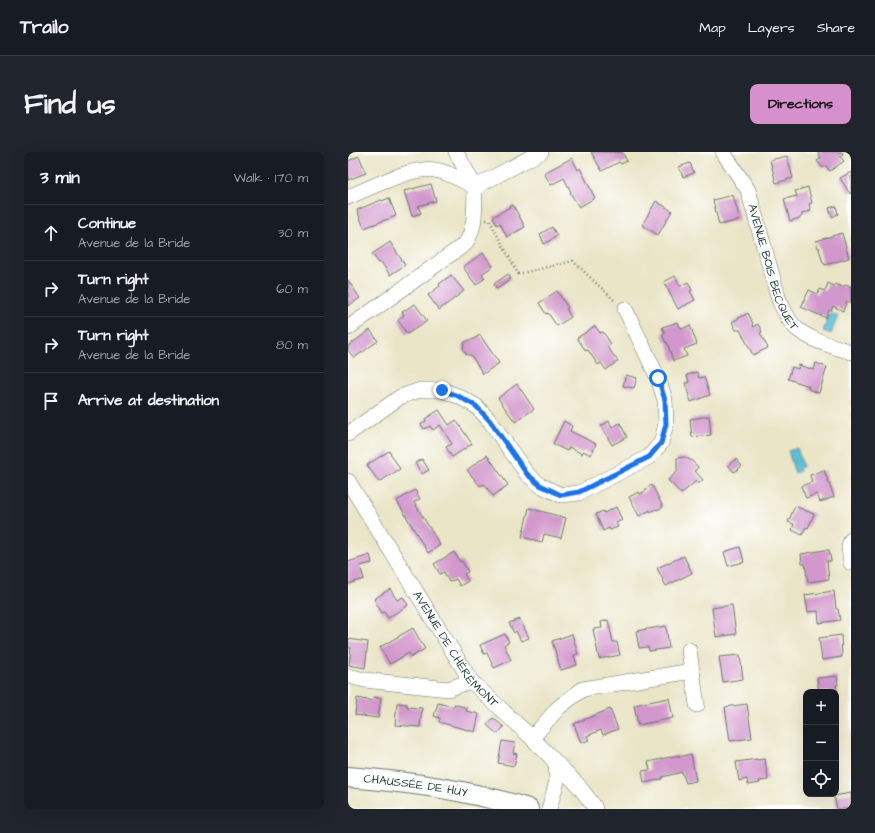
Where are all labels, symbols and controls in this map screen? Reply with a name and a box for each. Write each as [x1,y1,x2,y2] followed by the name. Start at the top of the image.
[20,14,69,41] text: Trailo
[699,18,726,38] text: Map
[748,18,795,38] text: Layers
[817,18,855,38] text: Share
[750,84,851,124] button: Directions
[24,85,115,124] text: Find us
[40,166,80,190] text: 3 min
[234,169,308,187] text: Walk · 170 m
[744,202,803,335] street label: AVENUE BOIS BECQUET
[78,213,136,234] text: Continue
[40,222,62,244] icon: ahead
[278,224,308,242] text: 30 m
[78,234,190,252] text: Avenue de la Bride
[78,269,149,290] text: Turn right
[40,278,62,300] icon: right
[276,280,308,298] text: 60 m
[78,290,190,308] text: Avenue de la Bride
[78,325,149,346] text: Turn right
[40,334,62,356] icon: right
[276,336,308,354] text: 80 m
[78,346,190,364] text: Avenue de la Bride
[649,369,667,387] route start
[433,381,451,399] route end
[40,390,62,412] icon: arrive
[78,390,219,411] text: Arrive at destination
[409,587,503,712] street label: AVENUE DE CHÉRÉMONT
[803,689,839,797] map controls
[803,689,839,725] button: +
[803,725,839,761] button: −
[803,761,839,797] button: locate
[363,770,470,801] street label: CHAUSSÉE DE HUY

